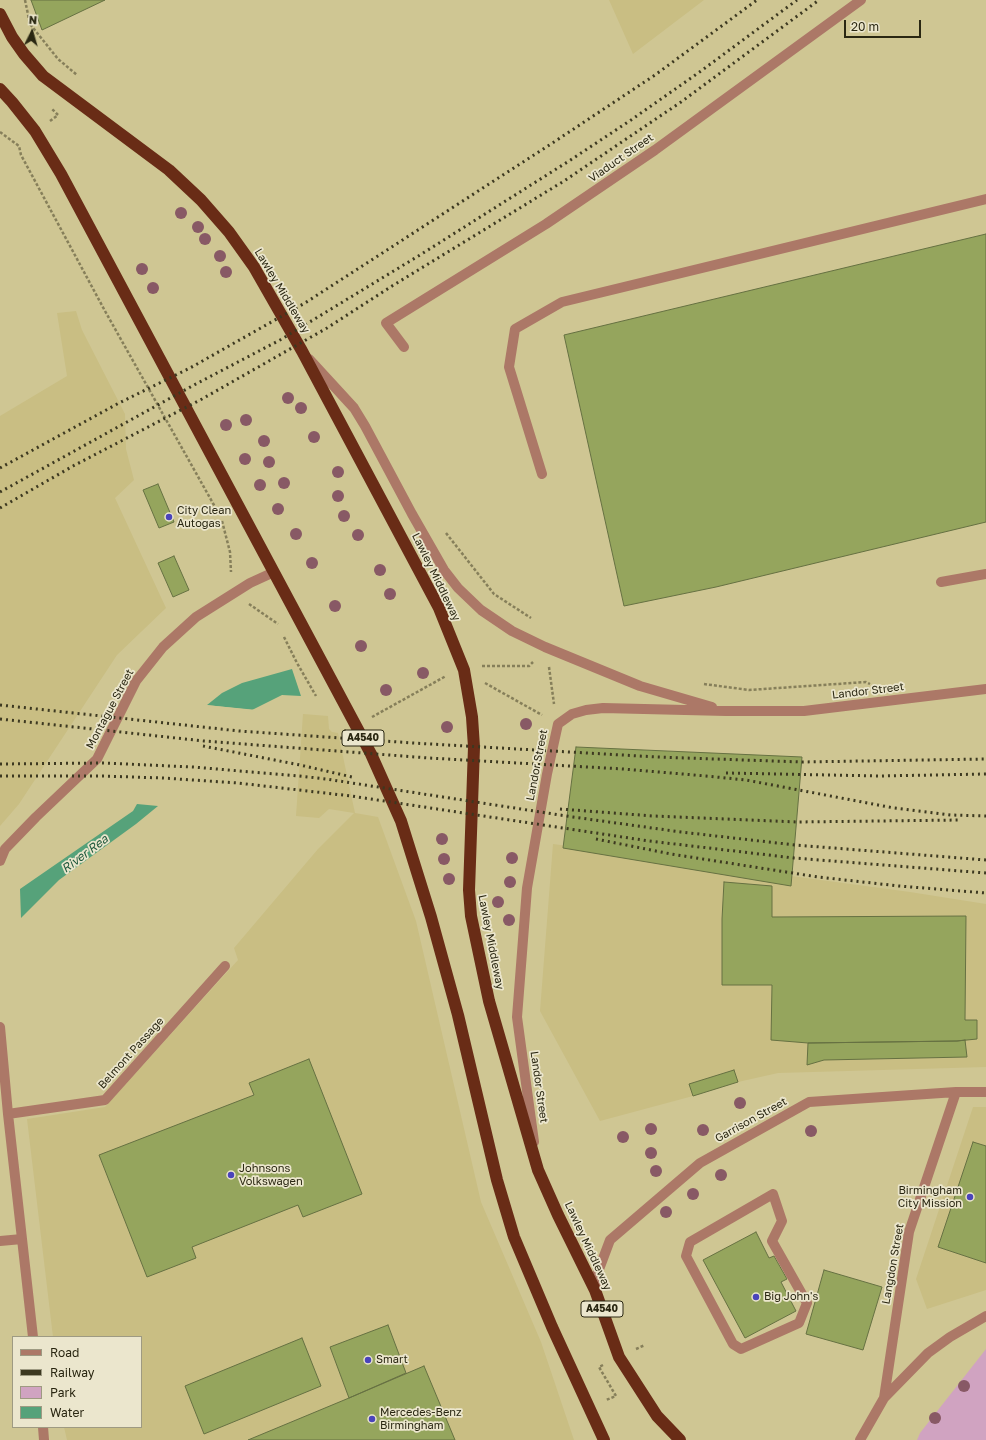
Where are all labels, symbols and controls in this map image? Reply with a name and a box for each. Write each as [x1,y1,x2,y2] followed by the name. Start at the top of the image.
[12,12,52,52] north arrow
[846,12,923,38] scale bar
[28,13,38,26] text: N
[851,19,879,34] text: 20 m
[586,131,656,185] street label: Viaduct Street
[252,246,312,336] street label: Lawley Middleway
[177,504,231,530] place label: City Clean Autogas
[164,512,174,522] marker: City Clean Autogas
[409,531,463,623] street label: Lawley Middleway
[83,667,137,751] street label: Montague Street
[831,680,905,702] street label: Landor Street
[524,728,550,802] street label: Landor Street
[342,730,384,746] road number: A4540
[59,832,111,876] water label: River Rea
[475,893,507,991] street label: Lawley Middleway
[95,1014,167,1092] street label: Belmont Passage
[527,1050,551,1124] street label: Landor Street
[713,1095,789,1145] street label: Garrison Street
[239,1162,303,1188] place label: Johnsons Volkswagen
[226,1170,236,1180] marker: Johnsons Volkswagen
[898,1184,962,1210] place label: Birmingham City Mission
[965,1192,975,1202] marker: Birmingham City Mission
[562,1200,614,1292] street label: Lawley Middleway
[879,1223,907,1305] street label: Langdon Street
[764,1290,818,1304] place label: Big John's
[751,1292,761,1302] marker: Big John's
[581,1301,623,1317] road number: A4540
[12,1336,142,1428] legend
[50,1345,79,1360] text: Road
[376,1353,408,1367] place label: Smart
[363,1355,373,1365] marker: Smart
[50,1365,95,1380] text: Railway
[50,1385,76,1400] text: Park
[50,1405,84,1420] text: Water
[380,1406,462,1432] place label: Mercedes-Benz Birmingham
[367,1414,377,1424] marker: Mercedes-Benz Birmingham

